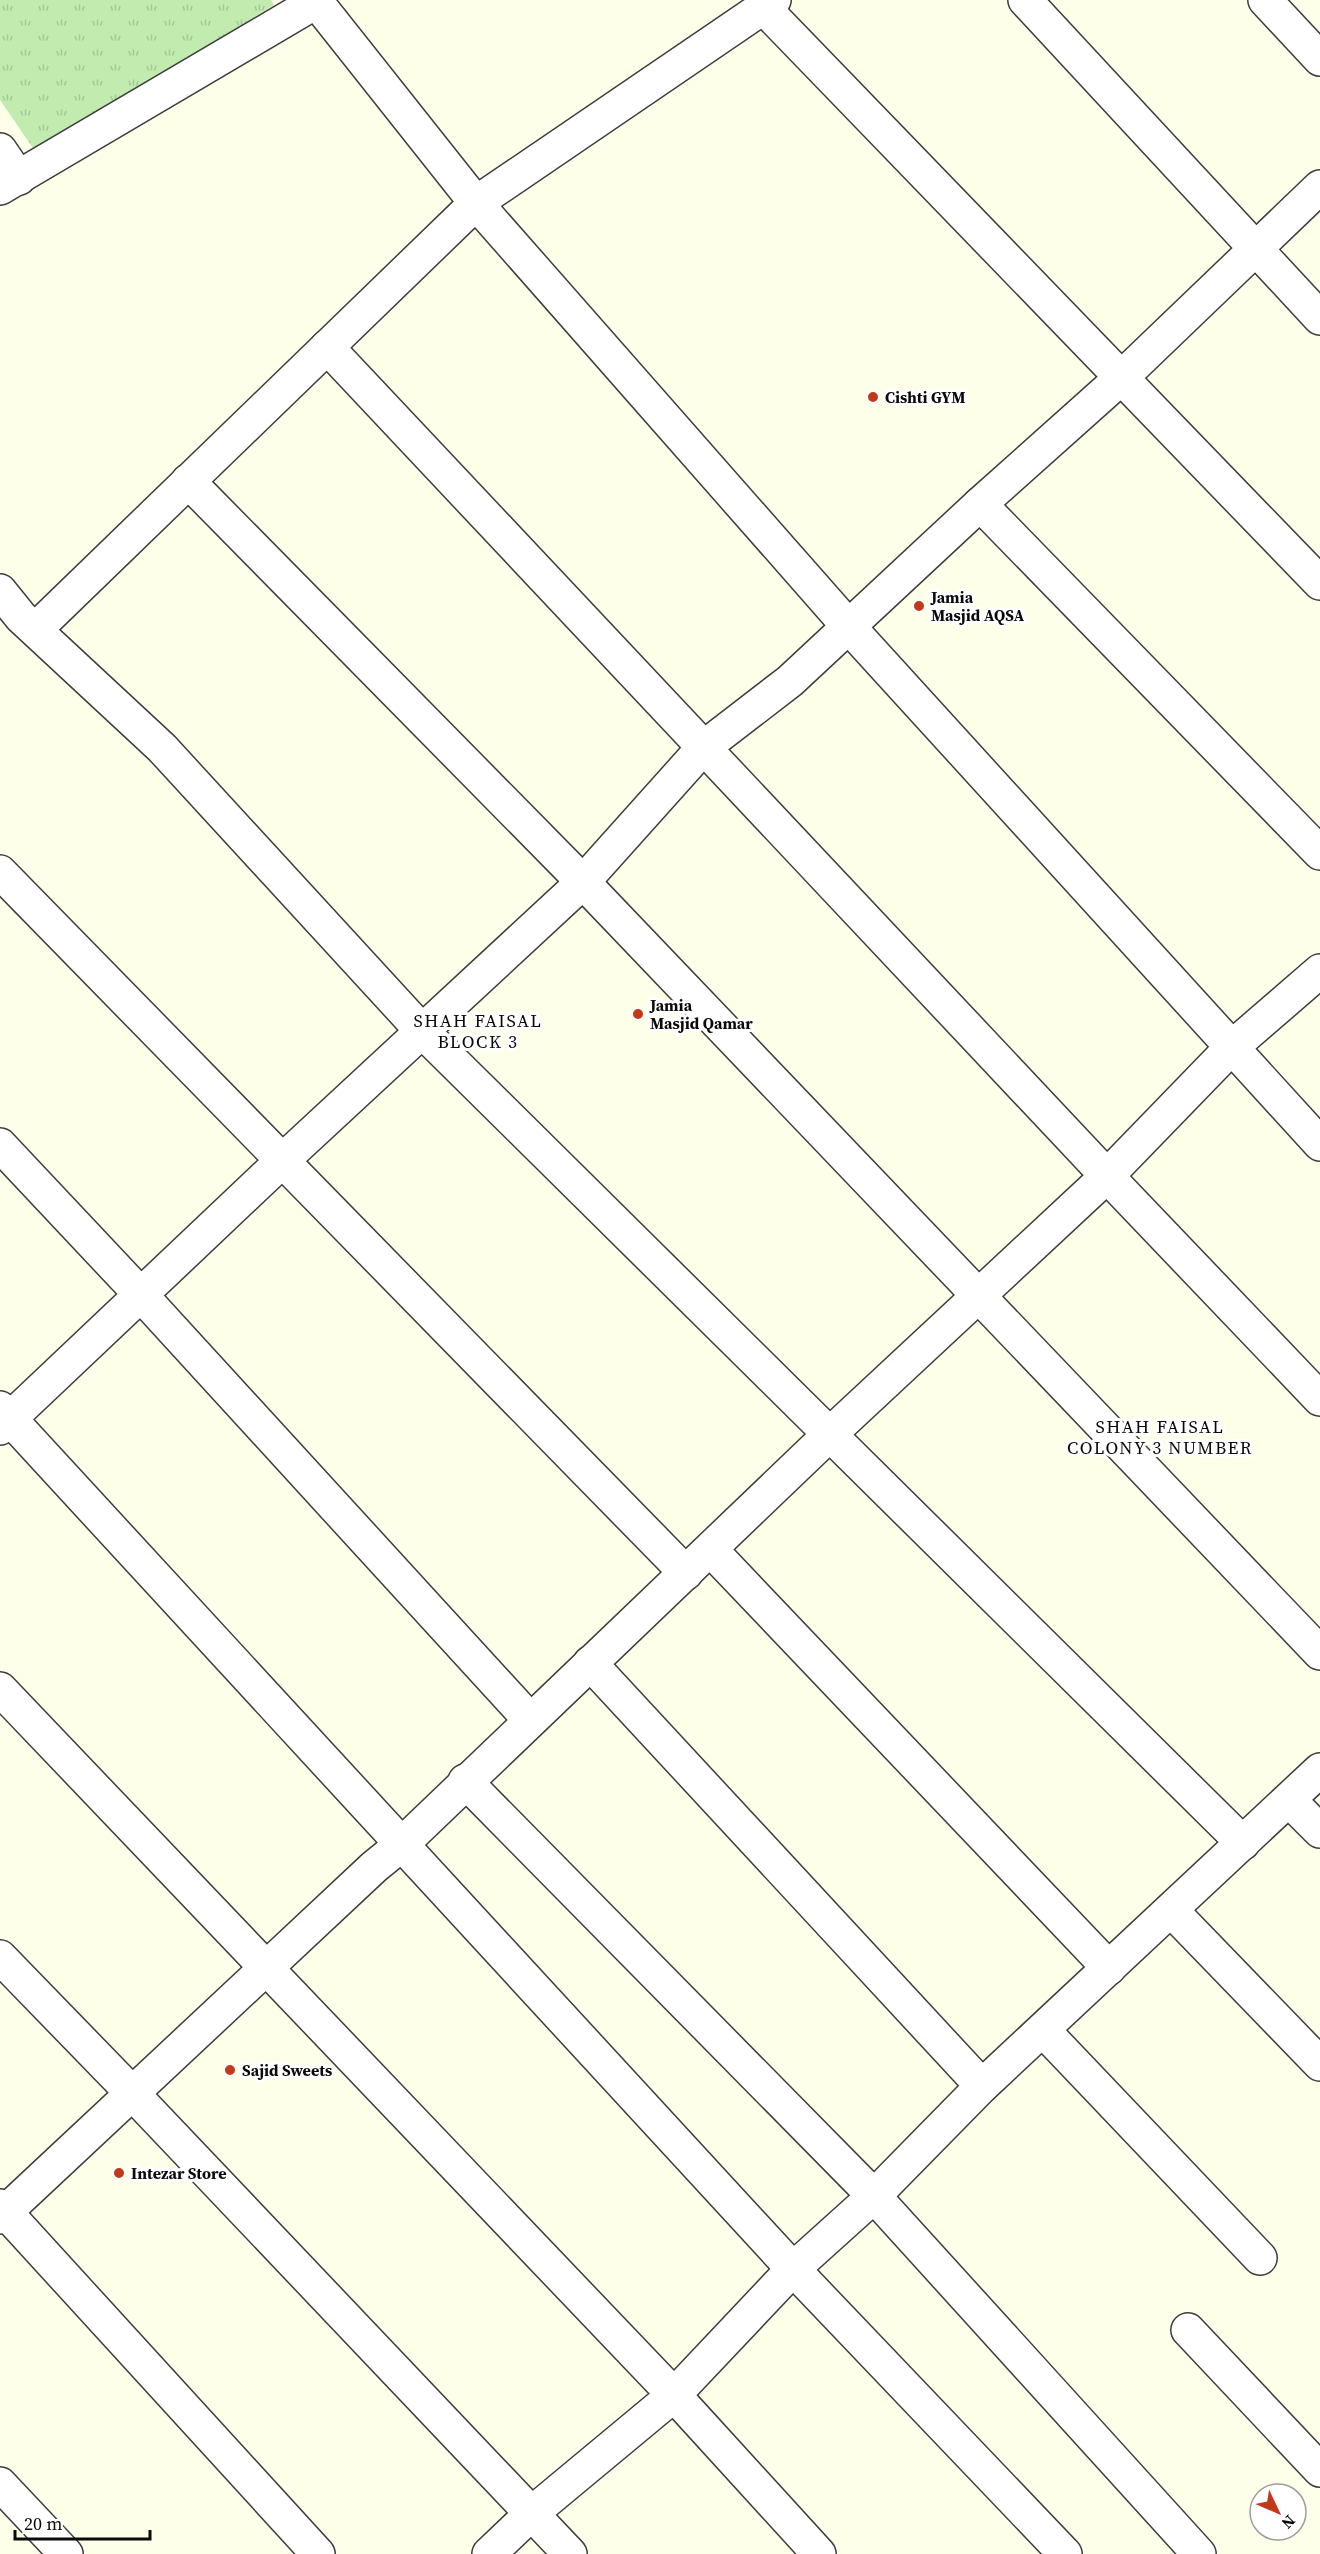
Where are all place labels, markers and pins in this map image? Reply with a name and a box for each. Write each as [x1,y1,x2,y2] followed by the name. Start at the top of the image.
[885,386,966,408] place label: Cishti GYM
[866,390,880,404] marker: Cishti GYM
[930,586,1025,626] place label: Jamia Masjid AQSA
[912,599,926,613] marker: Jamia Masjid AQSA
[649,994,753,1034] place label: Jamia Masjid Qamar
[631,1007,645,1021] marker: Jamia Masjid Qamar
[242,2059,332,2081] place label: Sajid Sweets
[223,2063,237,2077] marker: Sajid Sweets
[131,2162,226,2184] place label: Intezar Store
[112,2166,126,2180] marker: Intezar Store

